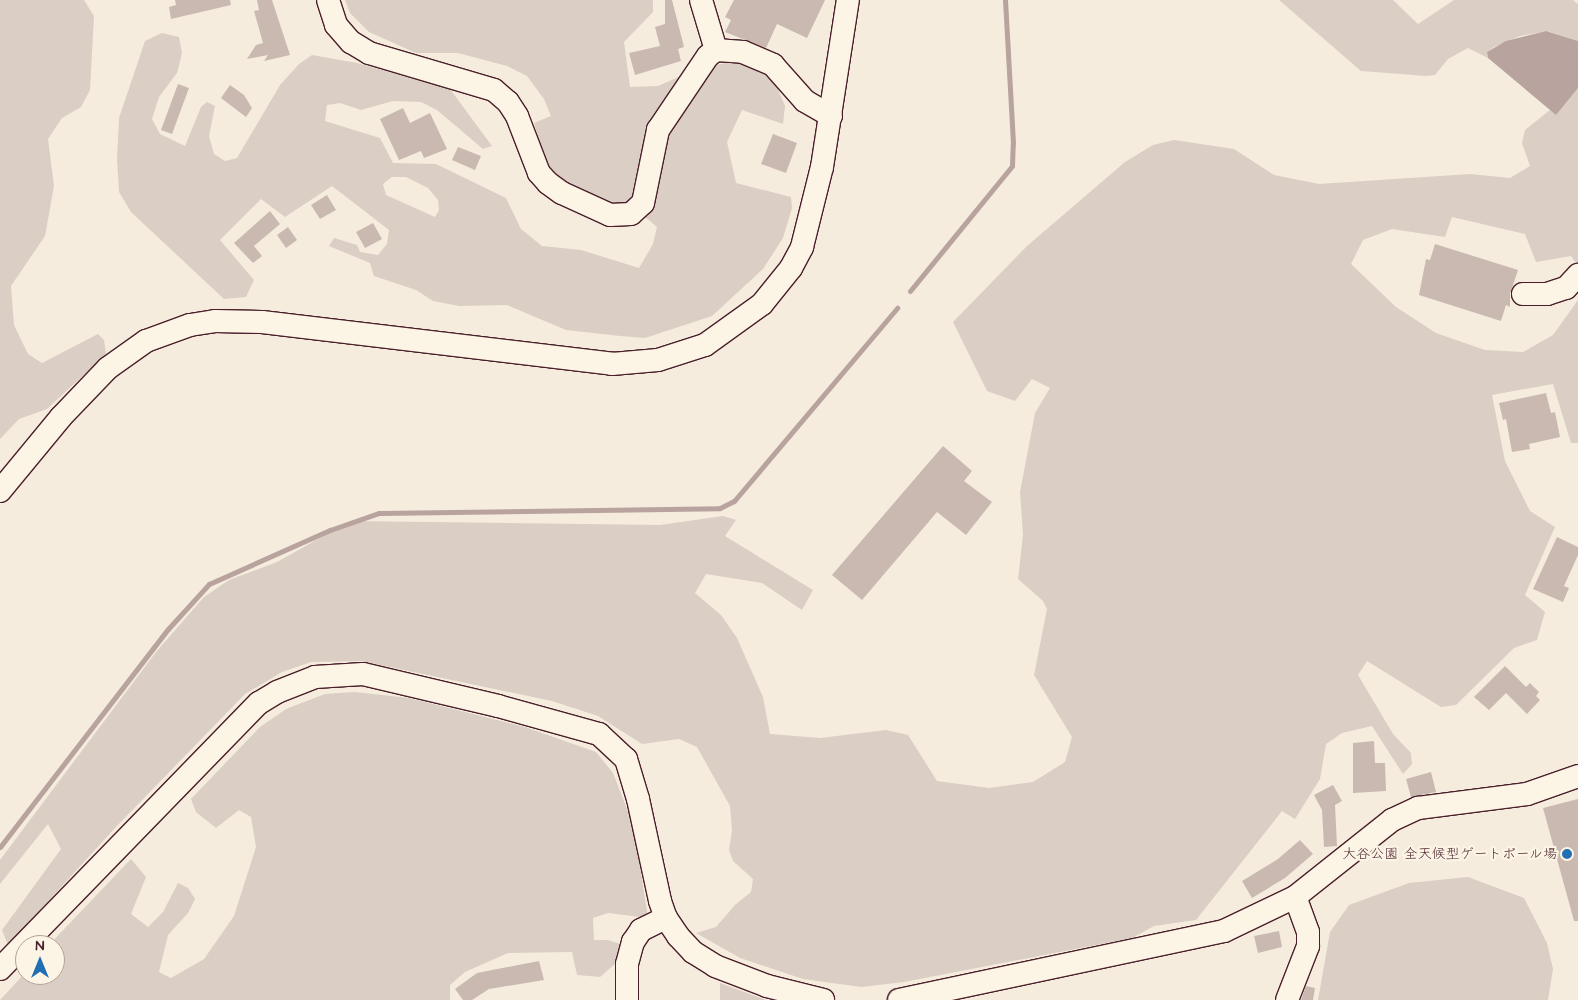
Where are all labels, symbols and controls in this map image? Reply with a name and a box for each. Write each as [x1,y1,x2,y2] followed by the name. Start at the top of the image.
[1341,846,1557,862] place label: 大谷公園 全天候型ゲートボール場
[1561,848,1573,860] marker: 大谷公園 全天候型ゲートボール場
[15,935,65,985] north arrow
[36,936,44,956] text: N

